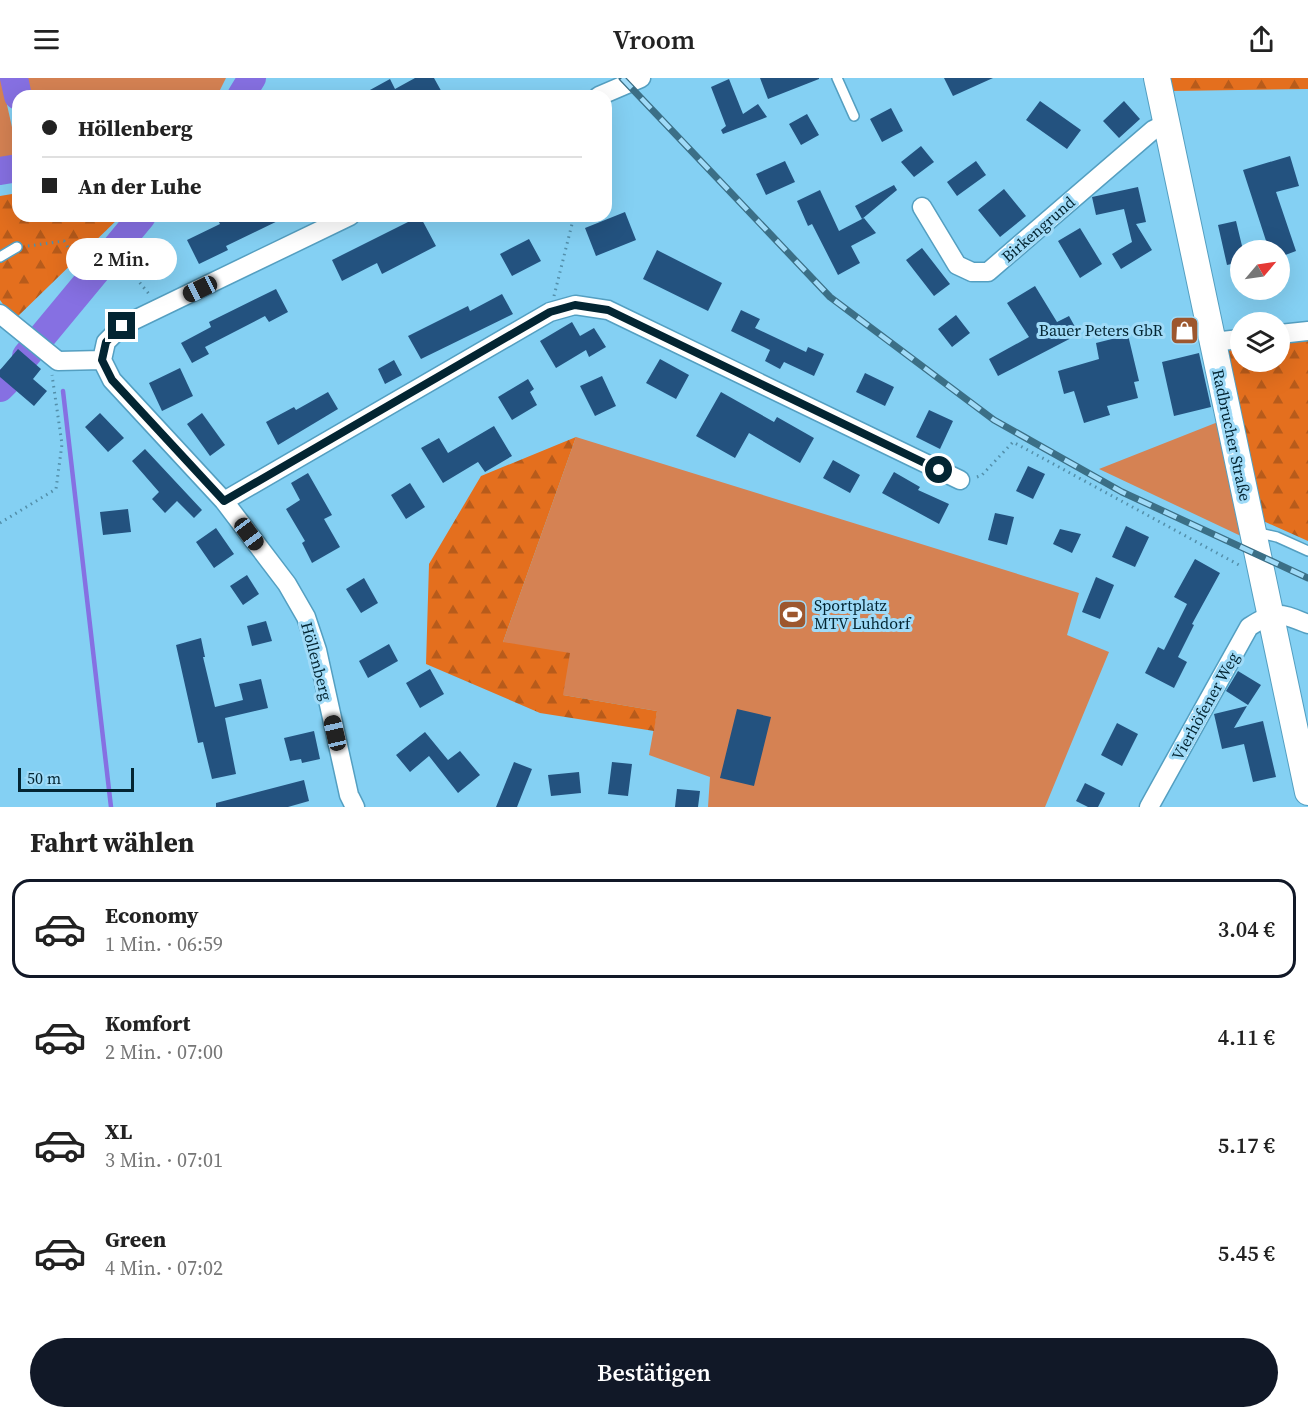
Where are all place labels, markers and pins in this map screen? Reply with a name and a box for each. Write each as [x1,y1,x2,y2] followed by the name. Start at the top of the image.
[1168,314,1200,346] shop icon: Bauer Peters GbR
[1039,319,1164,341] place label: Bauer Peters GbR
[814,594,912,634] place label: Sportplatz MTV Luhdorf
[777,598,809,630] sports icon: Sportplatz MTV Luhdorf

